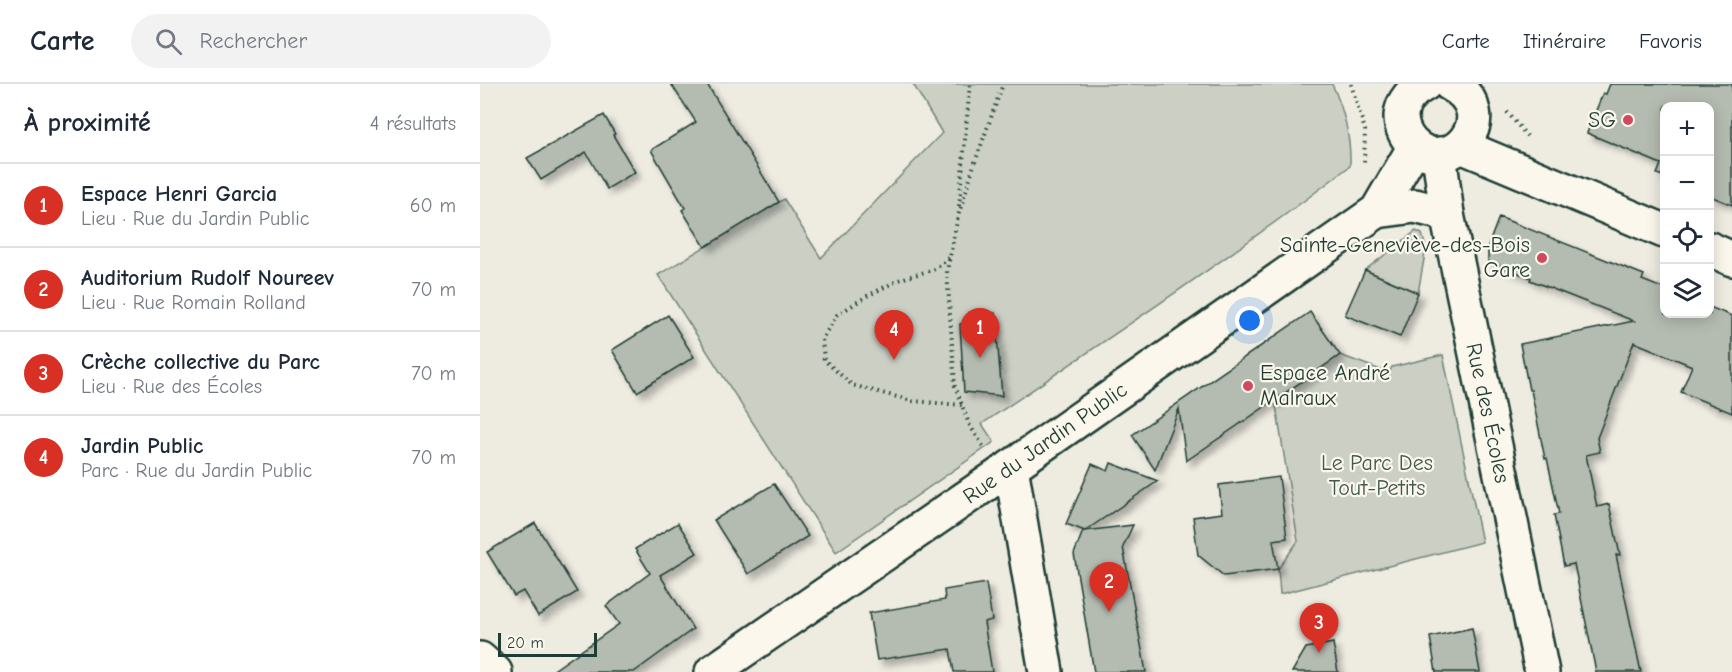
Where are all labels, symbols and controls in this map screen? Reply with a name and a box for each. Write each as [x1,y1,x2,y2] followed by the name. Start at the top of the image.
[131,14,551,68] search box
[30,25,95,57] text: Carte
[152,25,185,58] icon: search
[200,28,307,54] text: Rechercher
[1442,29,1490,53] text: Carte
[1523,29,1606,53] text: Itinéraire
[1639,29,1702,53] text: Favoris
[1660,102,1714,318] map controls
[1660,102,1714,156] button: +
[1588,107,1616,133] place label: SG
[24,108,151,138] text: À proximité
[370,112,456,135] text: 4 résultats
[1621,113,1635,127] marker: SG
[1660,156,1714,210] button: −
[81,181,277,207] text: Espace Henri Garcia
[40,194,47,217] text: 1
[410,194,456,217] text: 60 m
[81,207,309,230] text: Lieu · Rue du Jardin Public
[1660,210,1714,264] button: locate
[1280,232,1530,283] place label: Sainte-Geneviève-des-Bois Gare
[1535,251,1549,265] marker: Sainte-Geneviève-des-Bois Gare
[1660,264,1714,318] button: layers
[81,265,334,291] text: Auditorium Rudolf Noureev
[39,278,48,301] text: 2
[411,278,456,301] text: 70 m
[81,291,306,314] text: Lieu · Rue Romain Rolland
[1235,306,1264,335] your location
[960,308,1000,358] pin: 1
[874,310,914,360] pin: 4
[1460,341,1516,485] street label: Rue des Écoles
[81,349,320,375] text: Crèche collective du Parc
[1260,360,1390,411] place label: Espace André Malraux
[39,362,48,385] text: 3
[411,362,456,385] text: 70 m
[81,375,262,398] text: Lieu · Rue des Écoles
[958,376,1132,509] street label: Rue du Jardin Public
[1241,379,1255,393] marker: Espace André Malraux
[81,433,203,459] text: Jardin Public
[39,446,48,469] text: 4
[411,446,456,469] text: 70 m
[1321,450,1433,501] park label: Le Parc Des Tout-Petits
[81,459,312,482] text: Parc · Rue du Jardin Public
[1090,562,1128,612] pin: 2
[1300,604,1338,653] pin: 3
[498,630,597,658] scale bar
[507,634,544,652] text: 20 m

